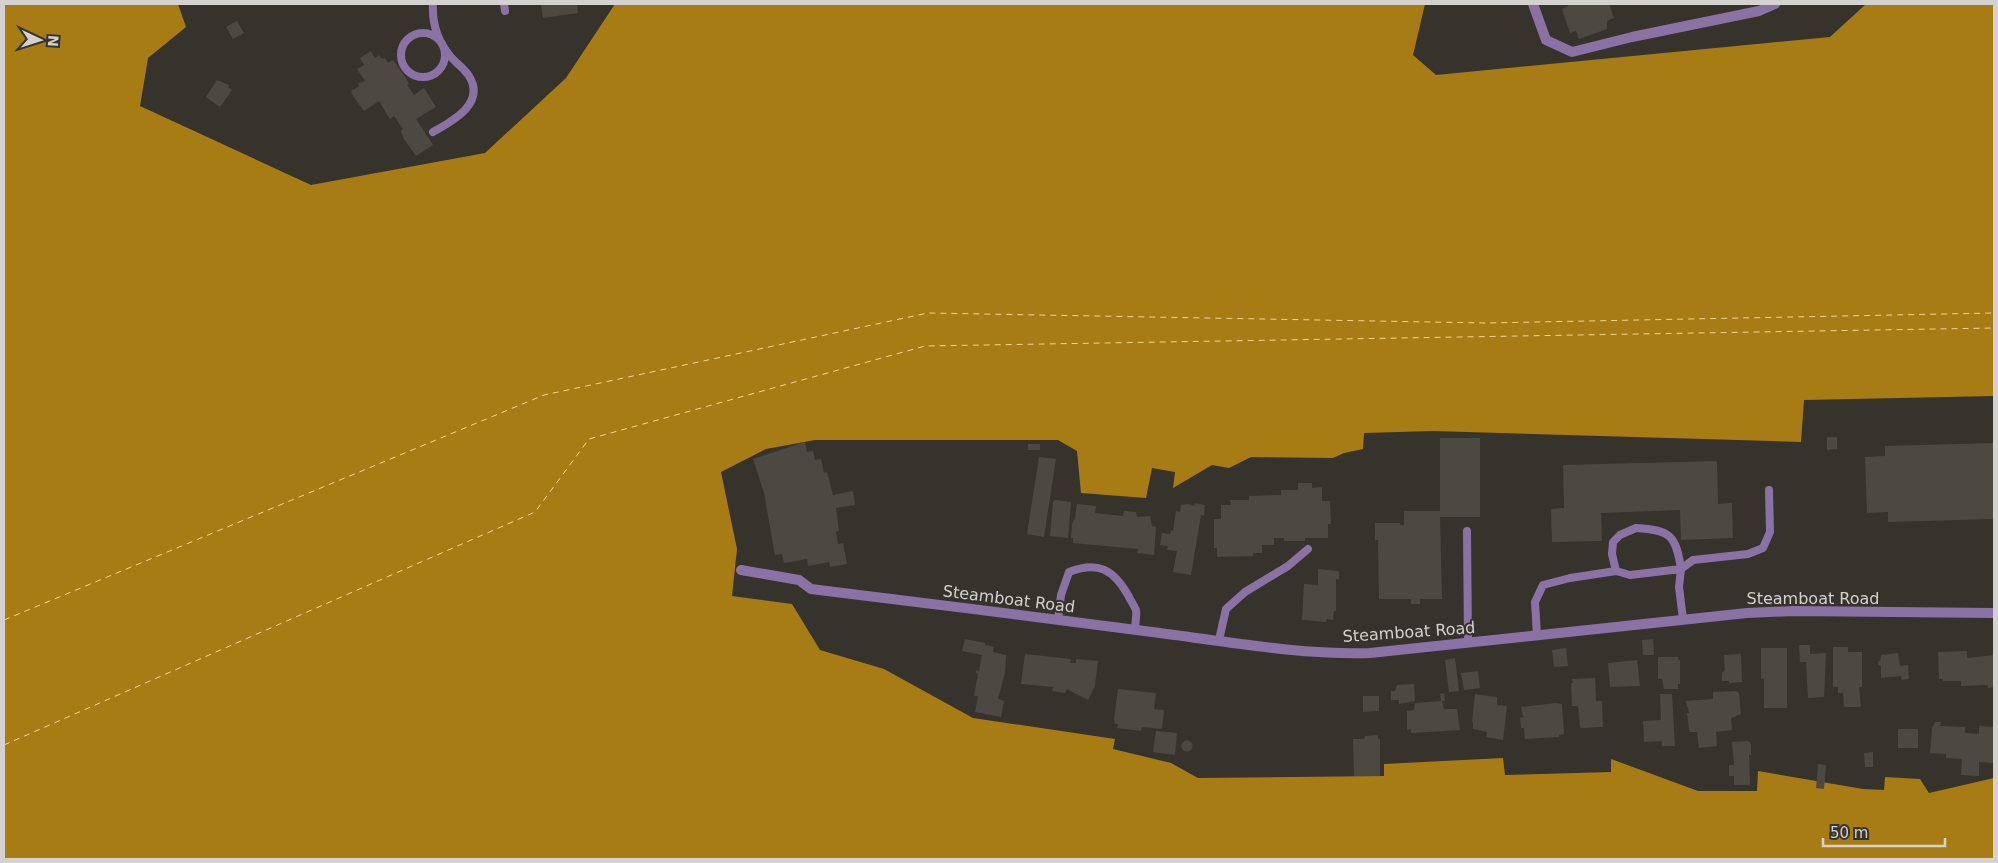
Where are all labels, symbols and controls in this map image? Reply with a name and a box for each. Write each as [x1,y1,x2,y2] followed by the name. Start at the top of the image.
[15,15,65,65] north arrow
[45,35,61,47] text: N
[942,581,1076,617] street label: Steamboat Road
[1747,589,1879,608] street label: Steamboat Road
[1342,618,1476,646] street label: Steamboat Road
[1823,816,1946,848] scale bar
[1830,824,1868,842] text: 50 m

